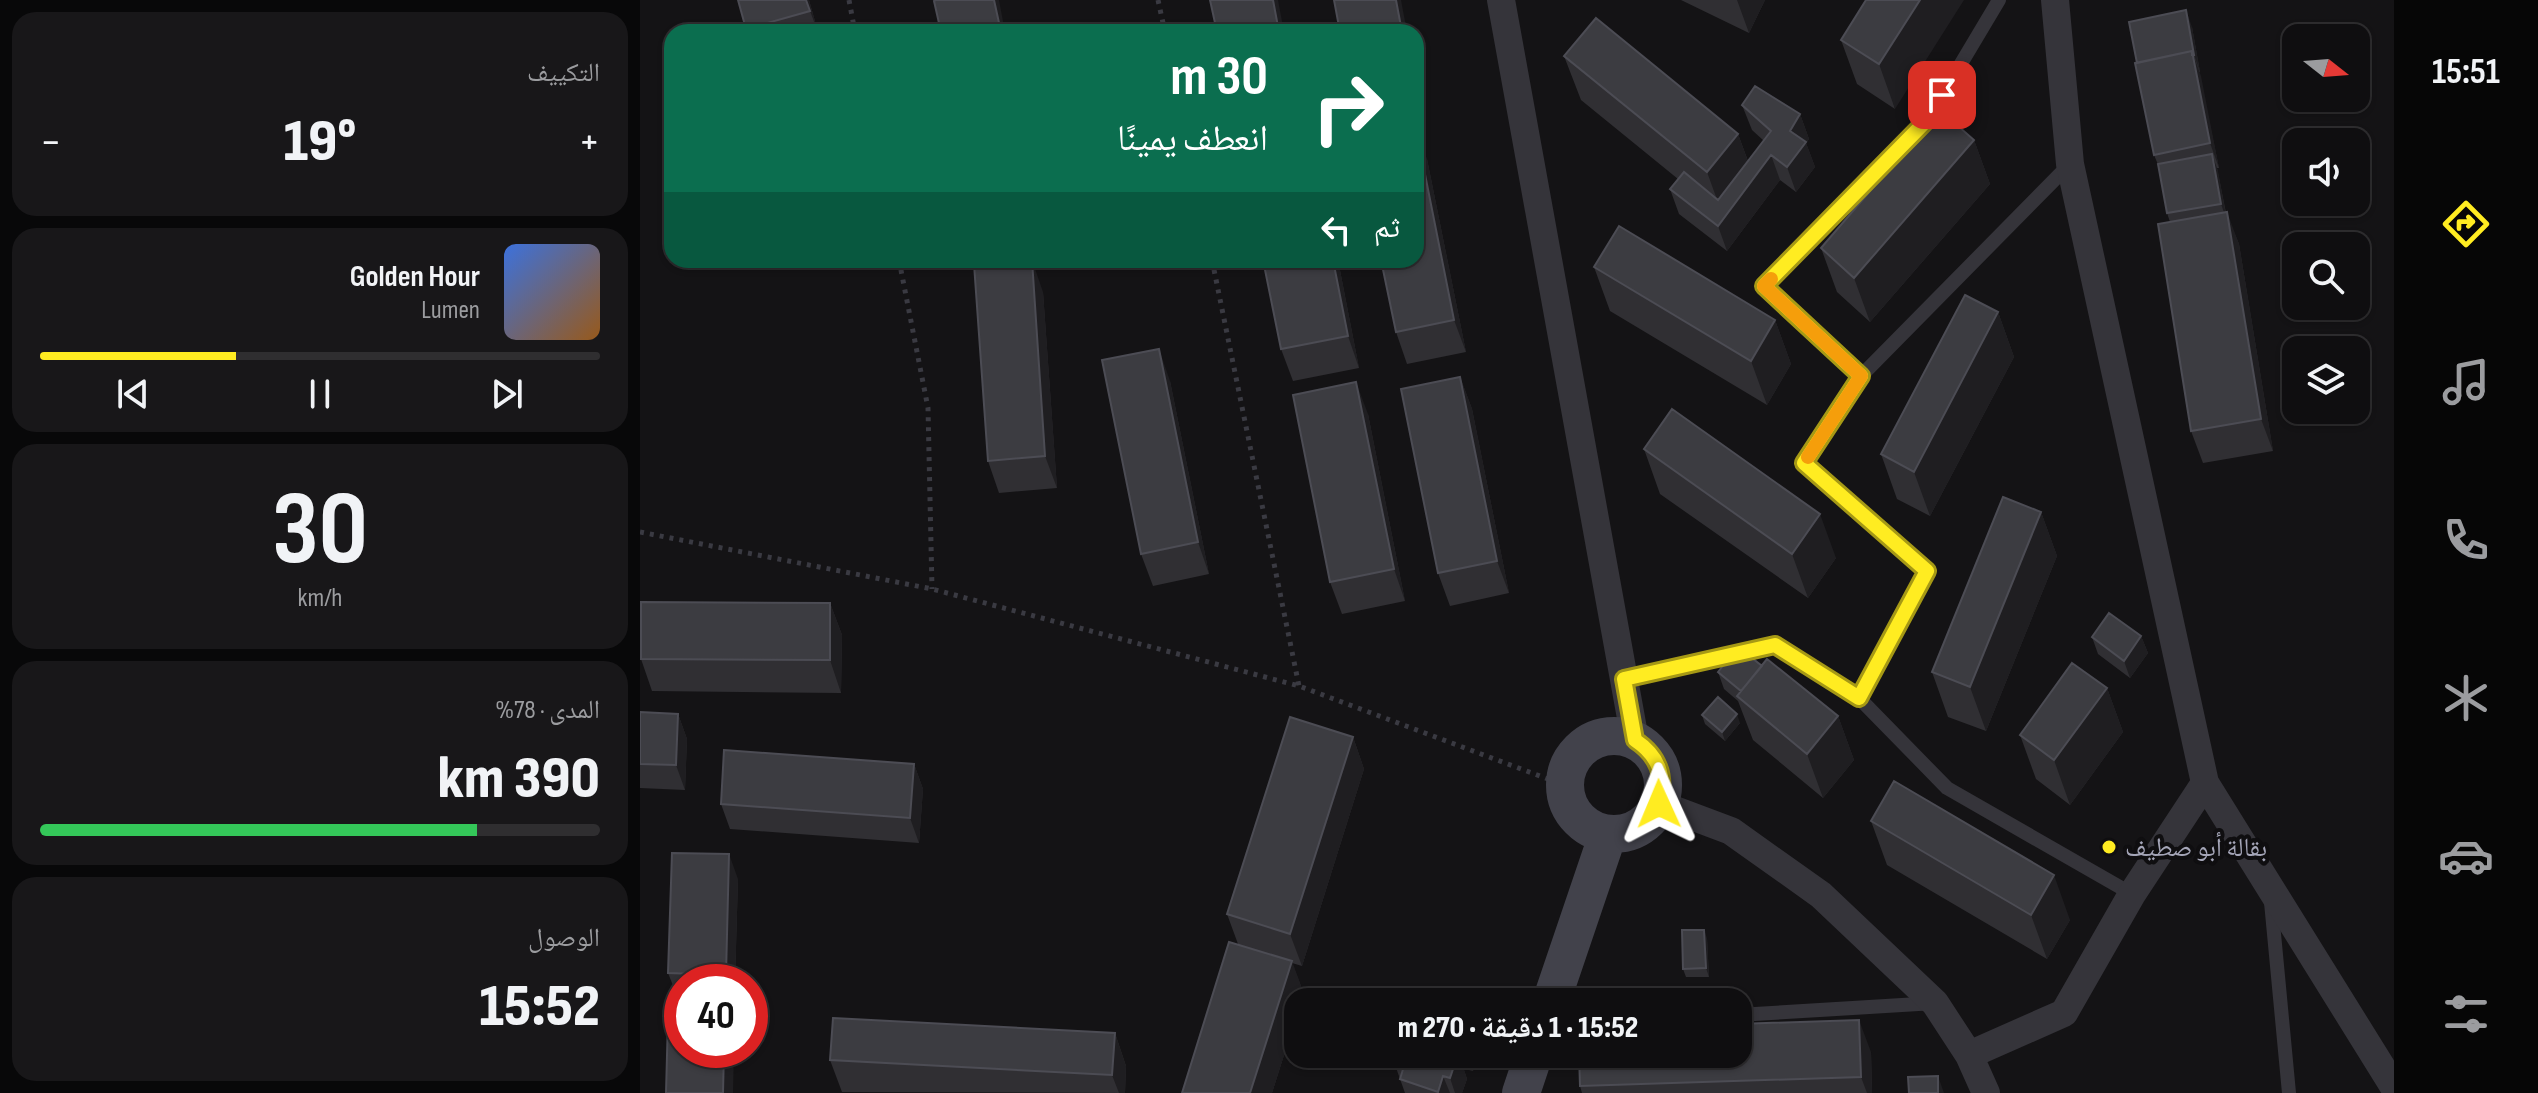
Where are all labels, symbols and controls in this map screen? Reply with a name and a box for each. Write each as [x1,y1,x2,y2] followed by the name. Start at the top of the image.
[2282,24,2370,112] north arrow
[2282,24,2370,424] map controls
[1170,44,1268,111] text: 30 m
[2432,51,2500,94] text: 15:51
[1296,56,1400,160] icon: right
[527,58,600,89] text: التكييف
[1908,61,1976,129] pin
[1920,73,1964,117] icon: arrive
[283,106,357,178] text: 19°
[40,116,62,169] text: −
[578,116,600,169] text: +
[1117,118,1268,161] text: انعطف يمينًا
[2282,128,2370,216] button: sound
[2438,196,2494,252] icon: directions
[1314,208,1358,252] icon: left
[1374,210,1400,246] text: ثم
[2282,232,2370,320] button: search
[350,259,480,295] text: Golden Hour
[421,295,480,326] text: Lumen
[2282,336,2370,424] button: layers
[2438,354,2494,410] icon: music
[111,372,155,416] icon: previous
[298,372,342,416] icon: pause
[485,372,529,416] icon: next
[272,468,368,593] text: 30
[2438,512,2494,568] icon: phone
[298,583,342,614] text: km/h
[2438,670,2494,726] icon: climate
[495,695,600,726] text: المدى · 78%
[438,743,600,815] text: 390 km
[1617,762,1701,846] position arrow
[2438,828,2494,884] icon: car
[2125,831,2267,864] place label: بقالة أبو صطيف
[2100,838,2118,856] marker: بقالة أبو صطيف
[528,923,600,954] text: الوصول
[664,964,768,1068] speed limit sign: 40
[479,971,600,1043] text: 15:52
[2438,986,2494,1042] icon: filters
[1398,1010,1638,1046] text: 15:52 · 1 دقيقة · 270 m

